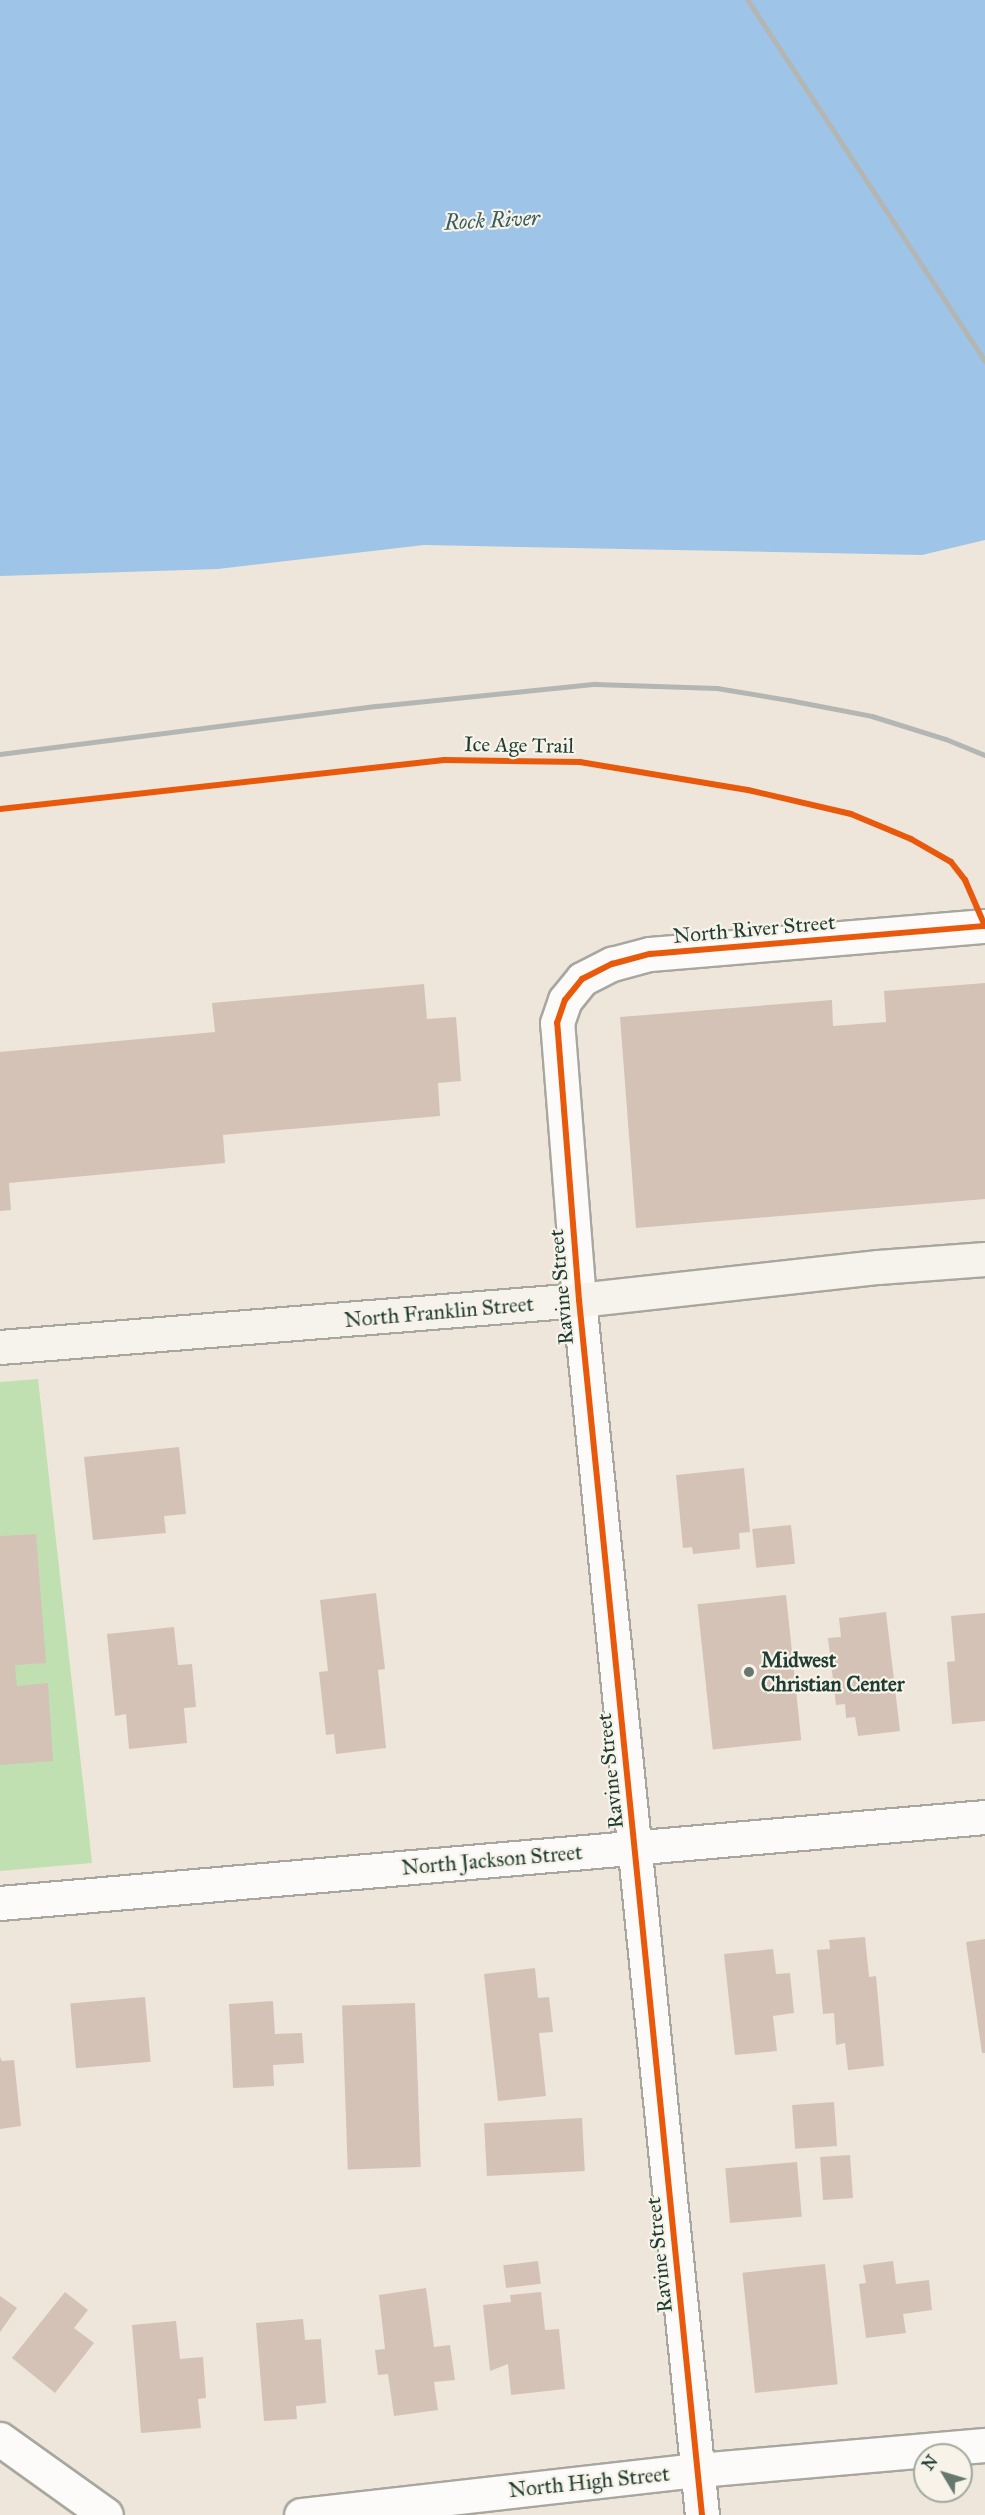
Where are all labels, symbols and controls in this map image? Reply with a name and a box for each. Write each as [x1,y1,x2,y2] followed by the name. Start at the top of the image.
[443,204,541,236] water label: Rock River
[464,731,574,759] street label: Ice Age Trail
[672,909,836,949] street label: North River Street
[543,1228,579,1346] street label: Ravine Street
[343,1291,535,1333] street label: North Franklin Street
[761,1647,905,1697] place label: Midwest Christian Center
[742,1665,756,1679] marker: Midwest Christian Center
[591,1712,629,1830] street label: Ravine Street
[400,1840,584,1880] street label: North Jackson Street
[640,2196,678,2314] street label: Ravine Street
[913,2443,973,2503] north arrow
[918,2452,942,2474] text: N
[507,2461,671,2503] street label: North High Street

